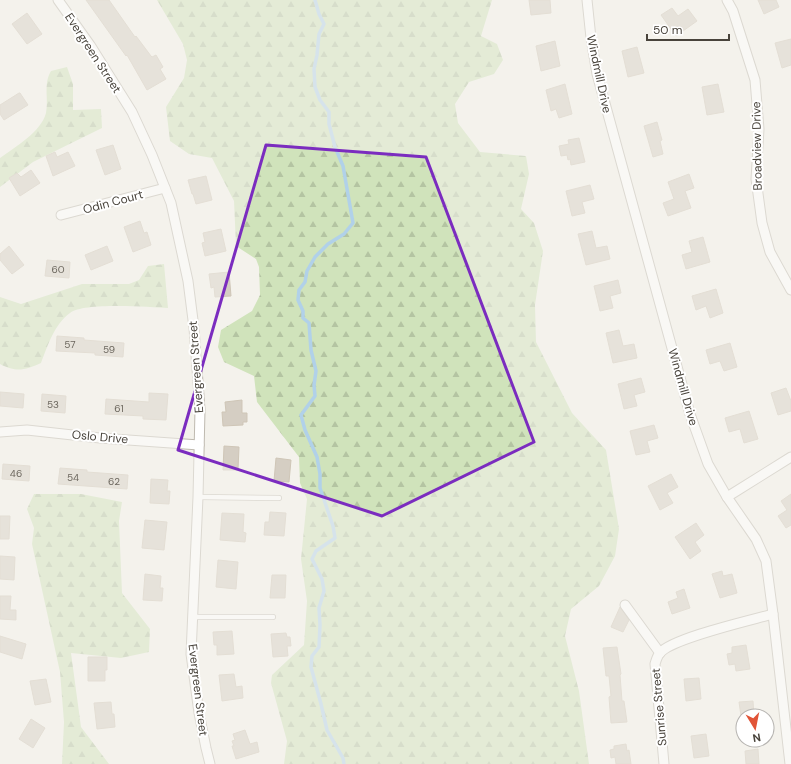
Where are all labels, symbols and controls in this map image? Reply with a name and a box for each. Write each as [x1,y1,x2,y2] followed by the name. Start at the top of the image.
[61,10,125,96] street label: Evergreen Street
[647,16,729,42] scale bar
[653,22,682,38] text: 50 m
[583,33,615,115] street label: Windmill Drive
[748,101,766,191] street label: Broadview Drive
[81,186,145,218] street label: Odin Court
[51,263,65,276] house number: 60
[185,320,207,414] street label: Evergreen Street
[64,338,76,351] house number: 57
[103,343,115,356] house number: 59
[664,347,702,428] street label: Windmill Drive
[47,398,59,411] house number: 53
[114,402,124,415] house number: 61
[71,427,129,447] street label: Oslo Drive
[10,467,22,480] house number: 46
[67,471,79,484] house number: 54
[108,475,120,488] house number: 62
[184,643,212,737] street label: Evergreen Street
[648,667,670,747] street label: Sunrise Street
[735,708,775,748] north arrow
[752,730,762,745] text: N

